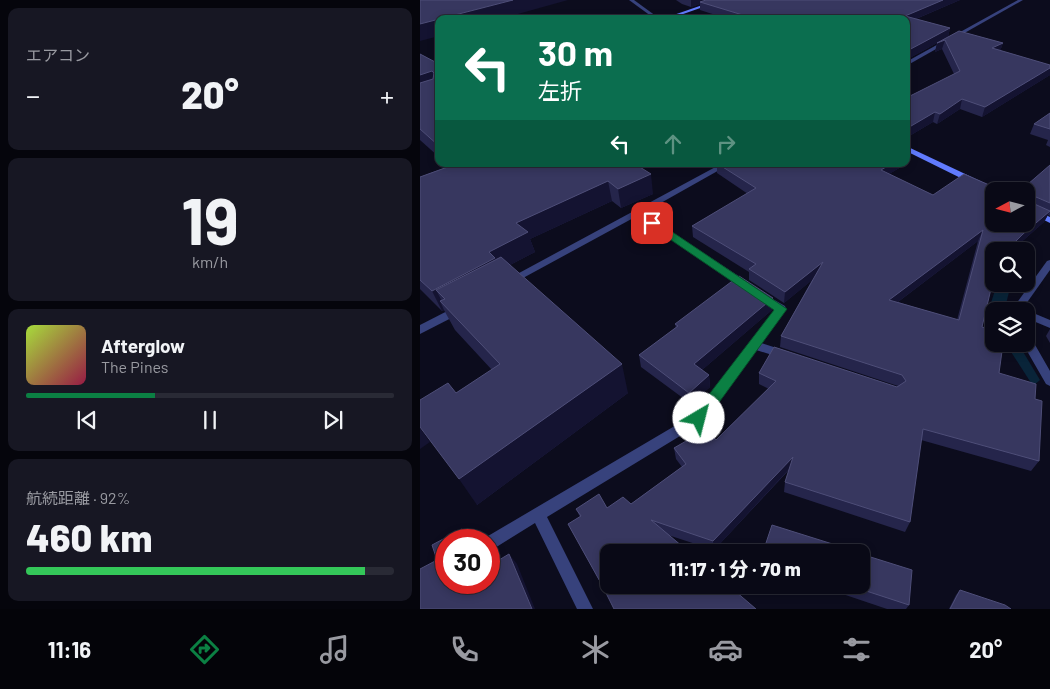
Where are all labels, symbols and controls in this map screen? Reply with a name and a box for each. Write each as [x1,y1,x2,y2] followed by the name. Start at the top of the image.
[538,31,613,73] text: 30 m
[455,35,520,100] icon: left
[26,45,90,64] text: エアコン
[181,71,239,117] text: 20°
[538,77,582,103] text: 左折
[26,78,40,112] text: −
[380,78,394,112] text: +
[606,130,634,158] icon: left
[659,130,687,158] icon: ahead
[712,130,740,158] icon: right
[181,180,239,258] text: 19
[985,182,1035,232] north arrow
[985,182,1035,352] map controls
[631,202,673,244] pin
[638,209,666,237] icon: arrive
[985,242,1035,292] button: search
[192,252,228,271] text: km/h
[985,302,1035,352] button: layers
[101,334,185,357] text: Afterglow
[101,357,169,376] text: The Pines
[672,391,724,443] position arrow
[73,406,101,434] icon: previous
[196,406,224,434] icon: pause
[319,406,347,434] icon: next
[26,488,130,507] text: 航続距離 · 92%
[26,514,152,560] text: 460 km
[435,529,500,594] speed limit sign: 30
[669,557,801,580] text: 11:17 · 1 分 · 70 m
[187,632,222,667] icon: directions
[317,632,352,667] icon: music
[447,632,482,667] icon: phone
[578,632,613,667] icon: climate
[708,632,743,667] icon: car
[839,632,874,667] icon: filters
[48,636,91,662] text: 11:16
[969,636,1002,662] text: 20°

